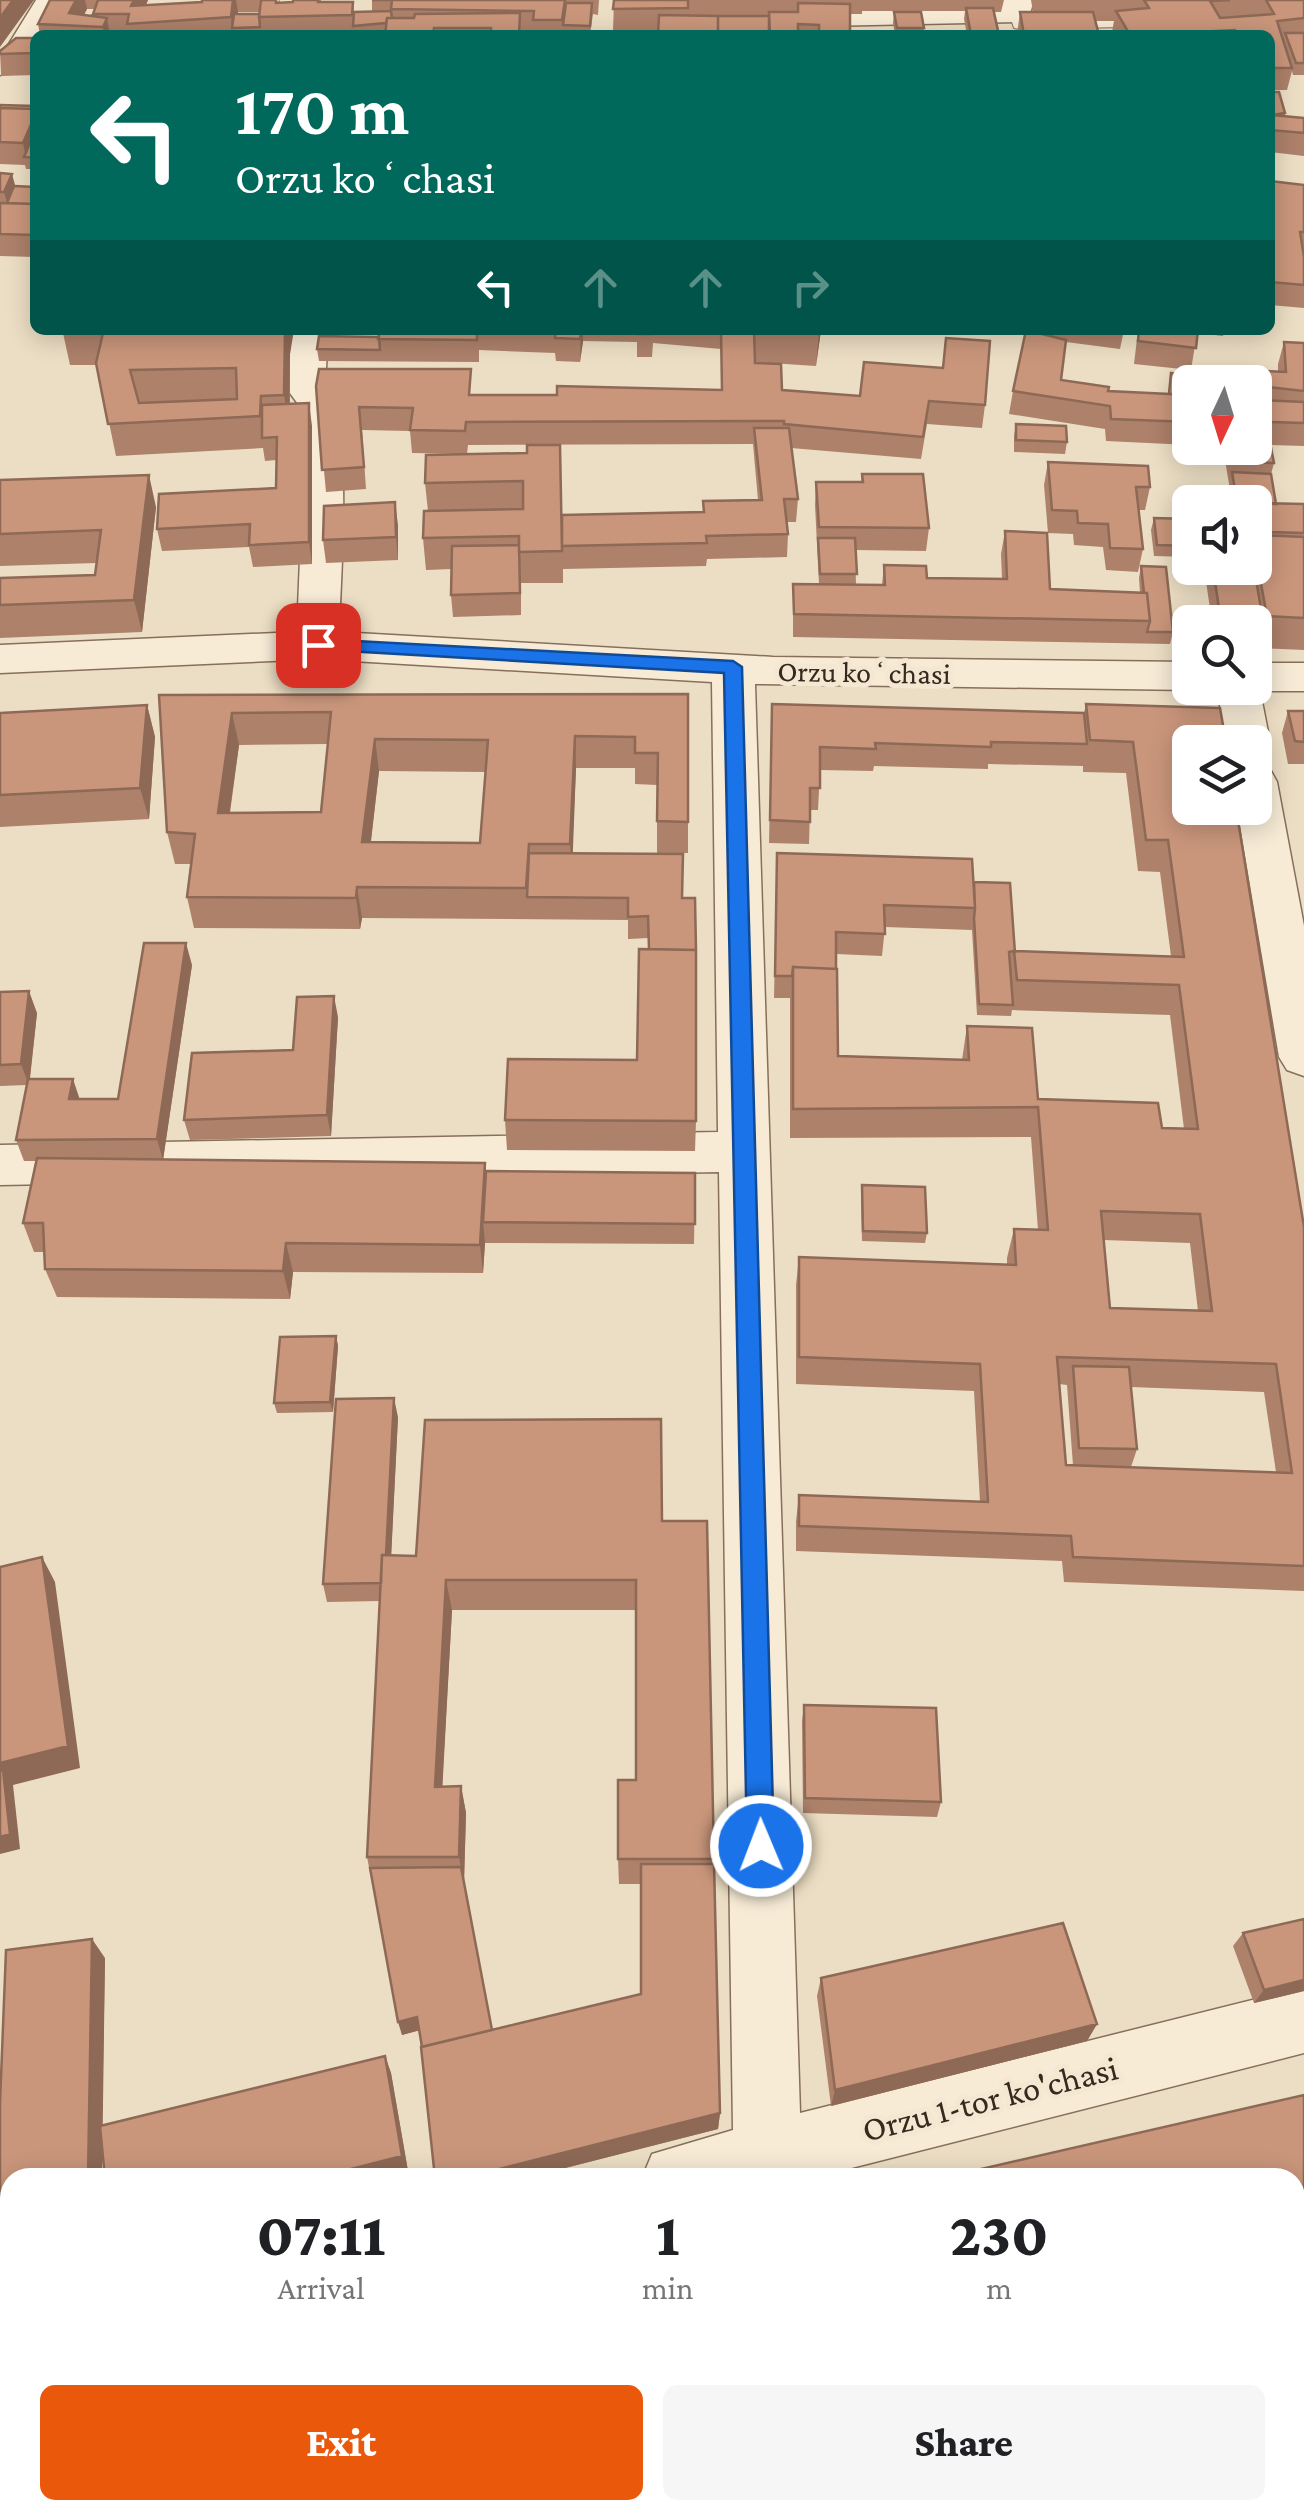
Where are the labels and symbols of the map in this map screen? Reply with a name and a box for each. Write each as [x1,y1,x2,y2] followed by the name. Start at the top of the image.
[1172,365,1272,465] north arrow
[276,603,361,688] pin
[777,654,951,690] street label: Orzu koʻchasi
[709,1794,813,1898] position arrow
[858,2048,1122,2150] street label: Orzu 1-tor ko'chasi

